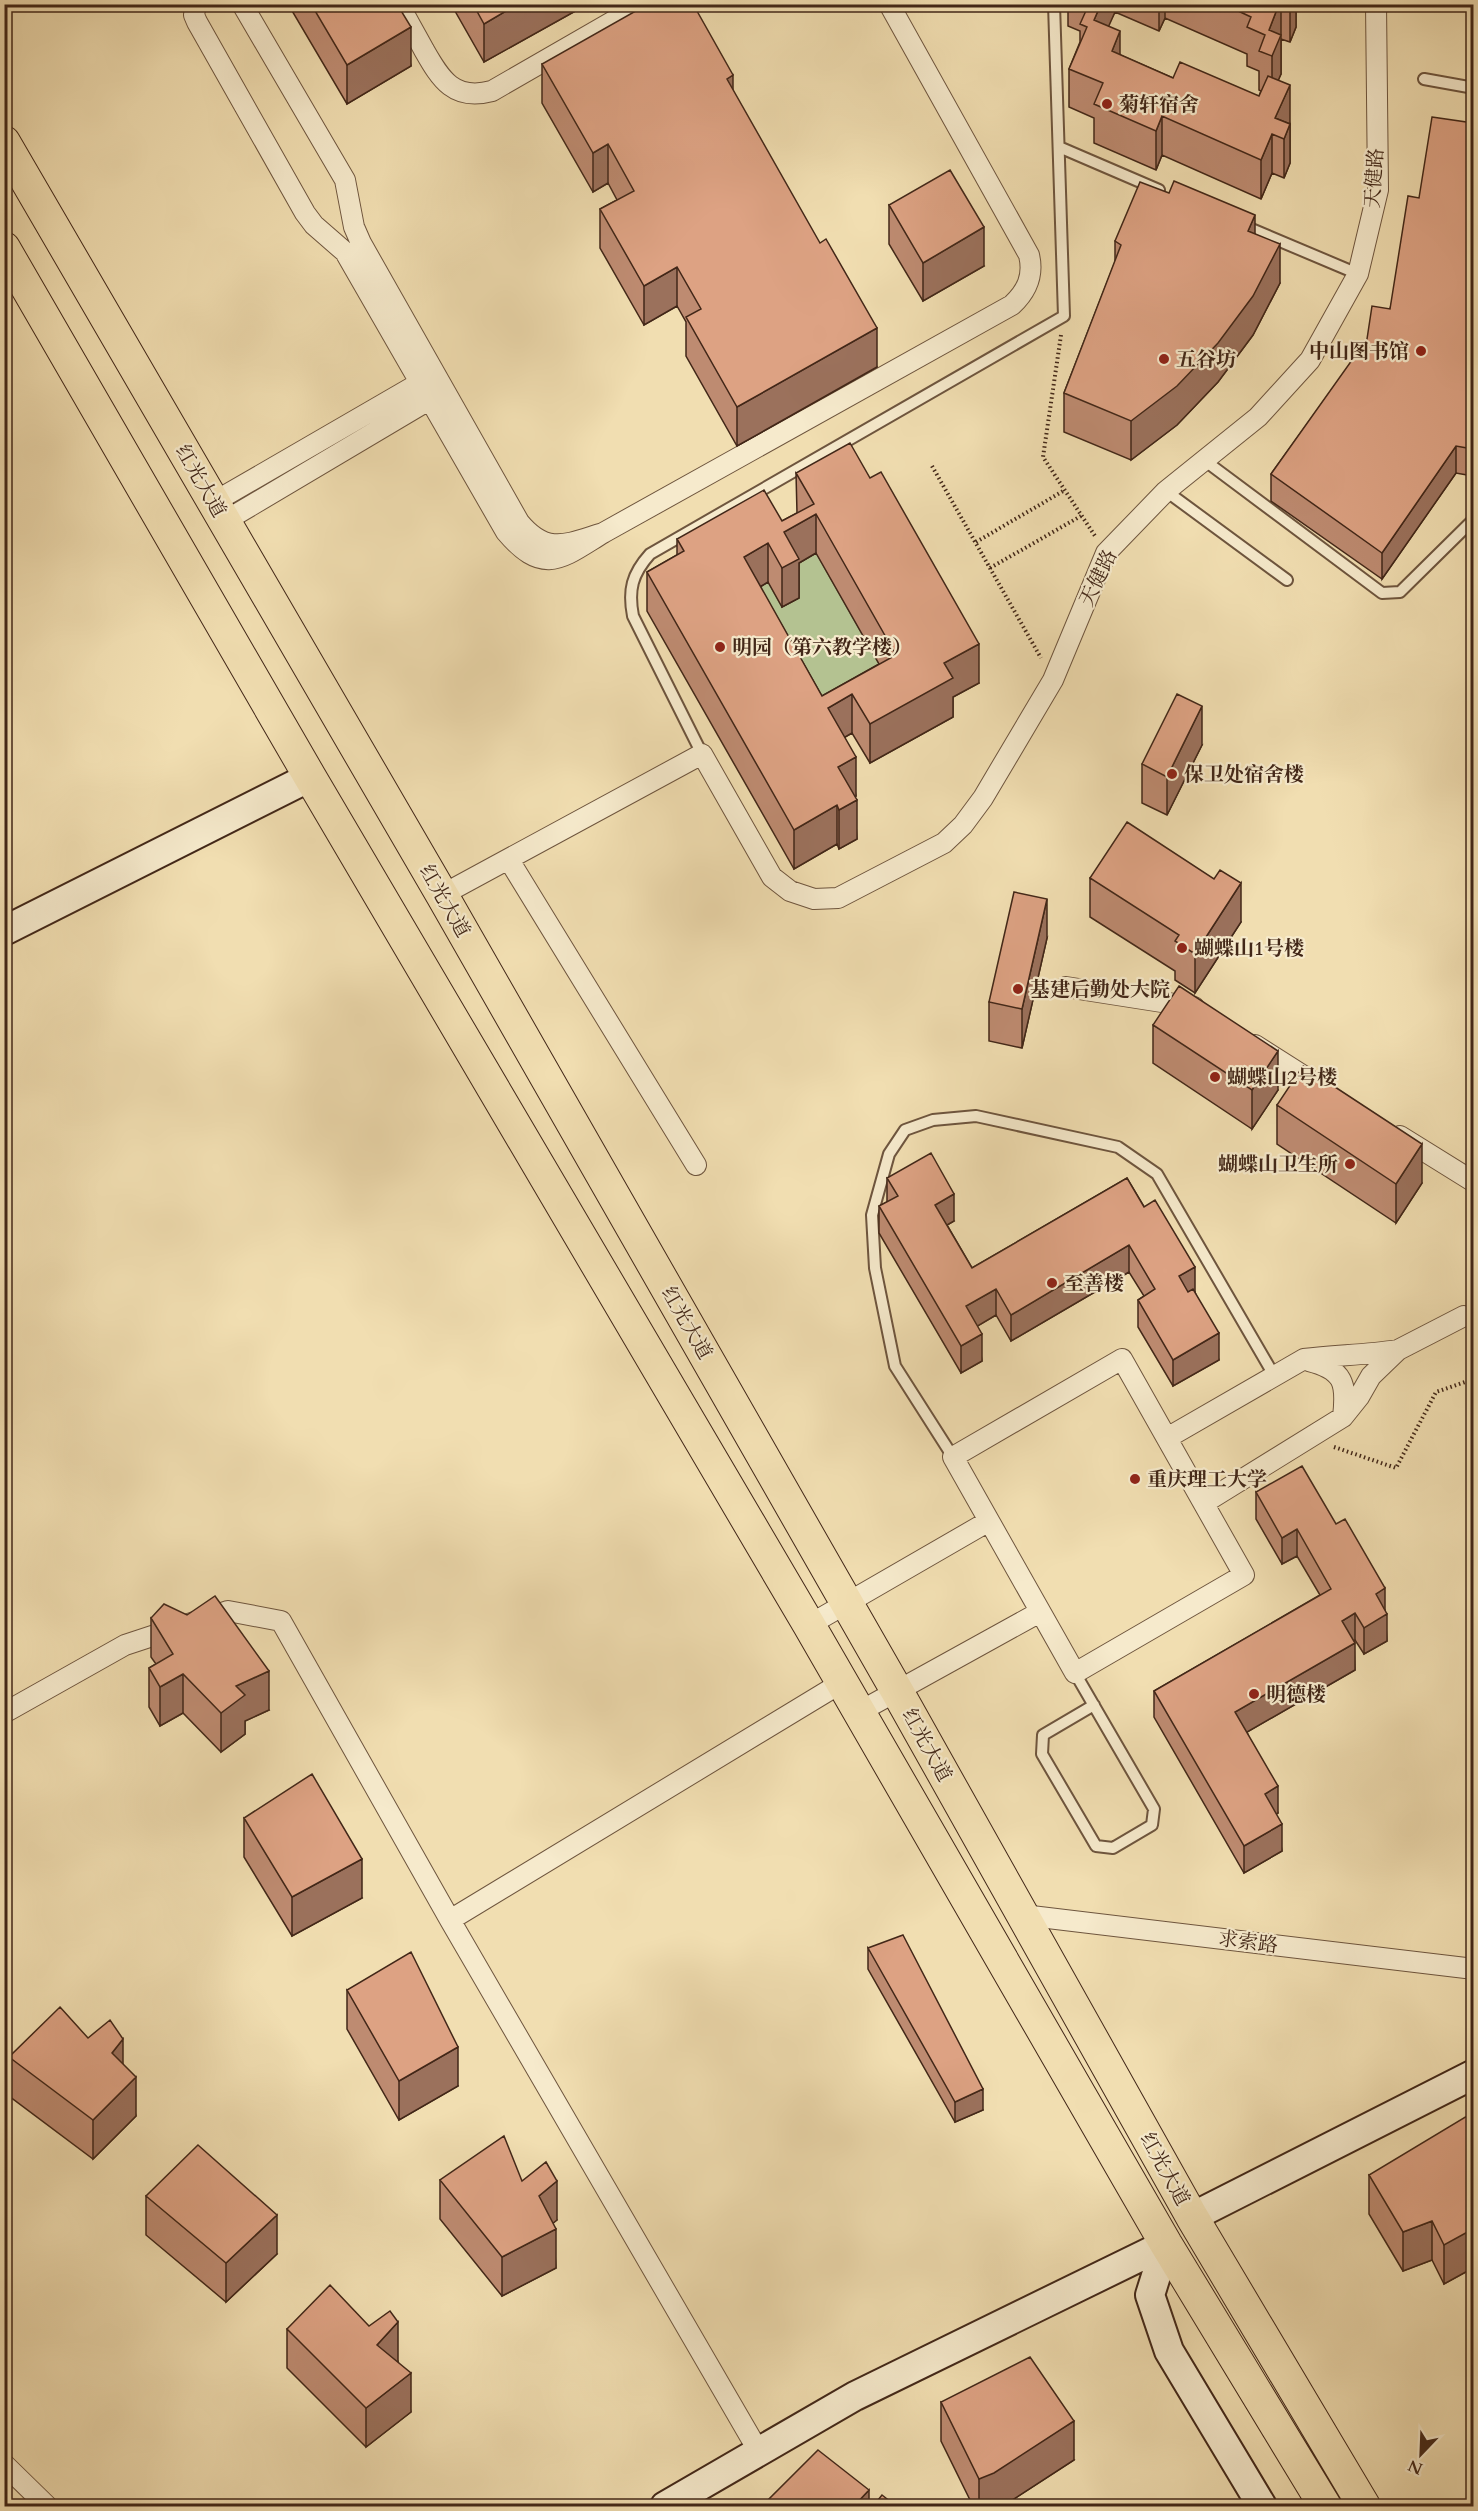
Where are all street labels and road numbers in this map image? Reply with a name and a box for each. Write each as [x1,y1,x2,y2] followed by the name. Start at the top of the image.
[1358,147,1390,209] street label: 天健路
[169,440,233,522] street label: 红光大道
[1073,545,1123,611] street label: 天健路
[413,860,477,942] street label: 红光大道
[655,1282,719,1364] street label: 红光大道
[896,1703,958,1787] street label: 红光大道
[1217,1925,1279,1959] street label: 求索路
[1134,2127,1196,2211] street label: 红光大道

